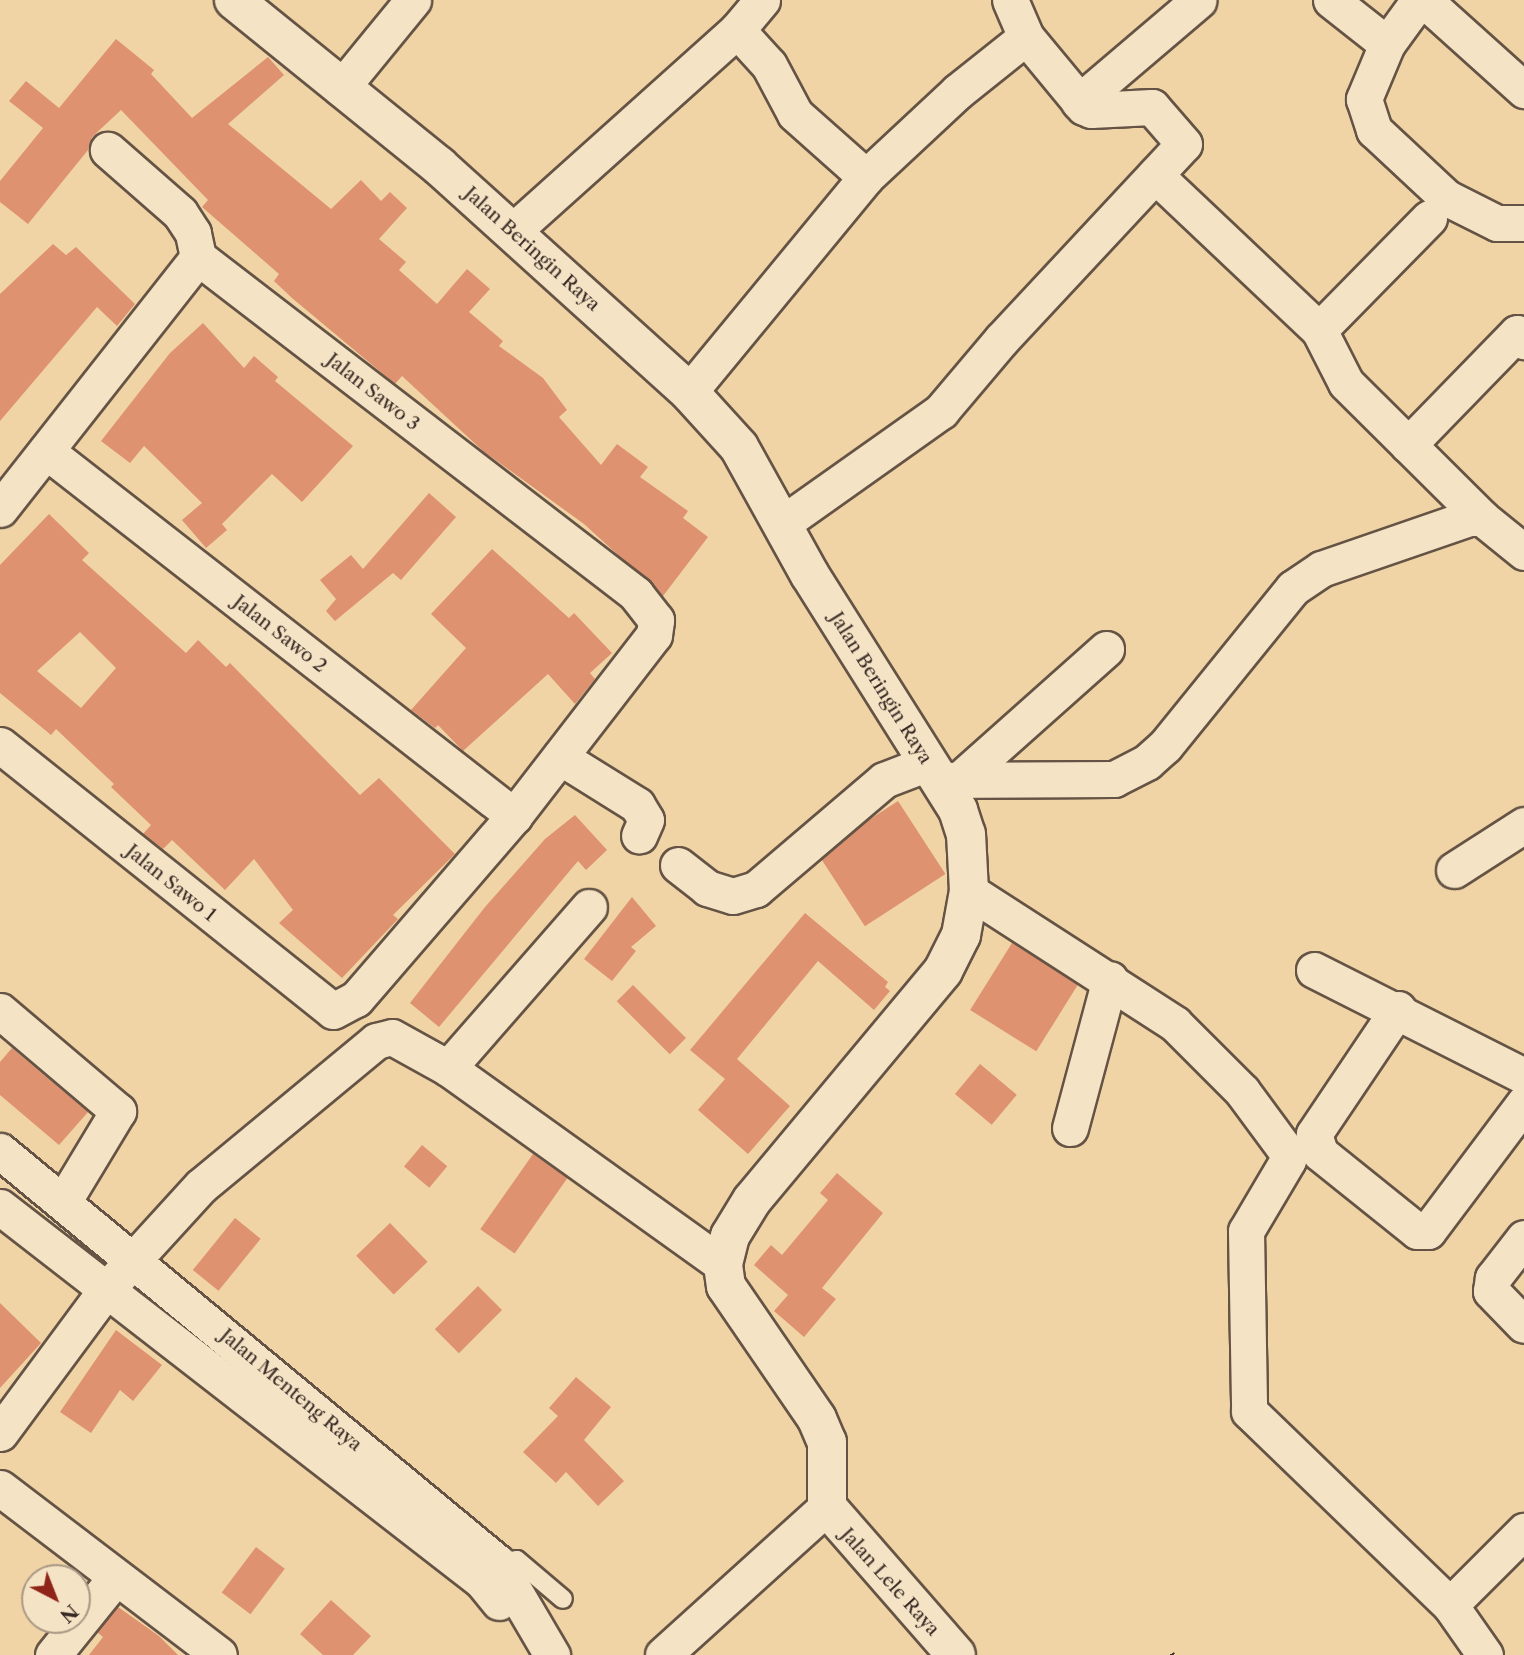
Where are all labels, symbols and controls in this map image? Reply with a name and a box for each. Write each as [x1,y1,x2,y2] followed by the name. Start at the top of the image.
[459,182,605,316] street label: Jalan Beringin Raya
[322,348,424,436] street label: Jalan Sawo 3
[229,590,331,678] street label: Jalan Sawo 2
[825,608,937,768] street label: Jalan Beringin Raya
[121,840,221,926] street label: Jalan Sawo 1
[215,1324,367,1456] street label: Jalan Menteng Raya
[836,1523,944,1641] street label: Jalan Lele Raya
[21,1564,91,1634] north arrow
[55,1599,83,1628] text: N

